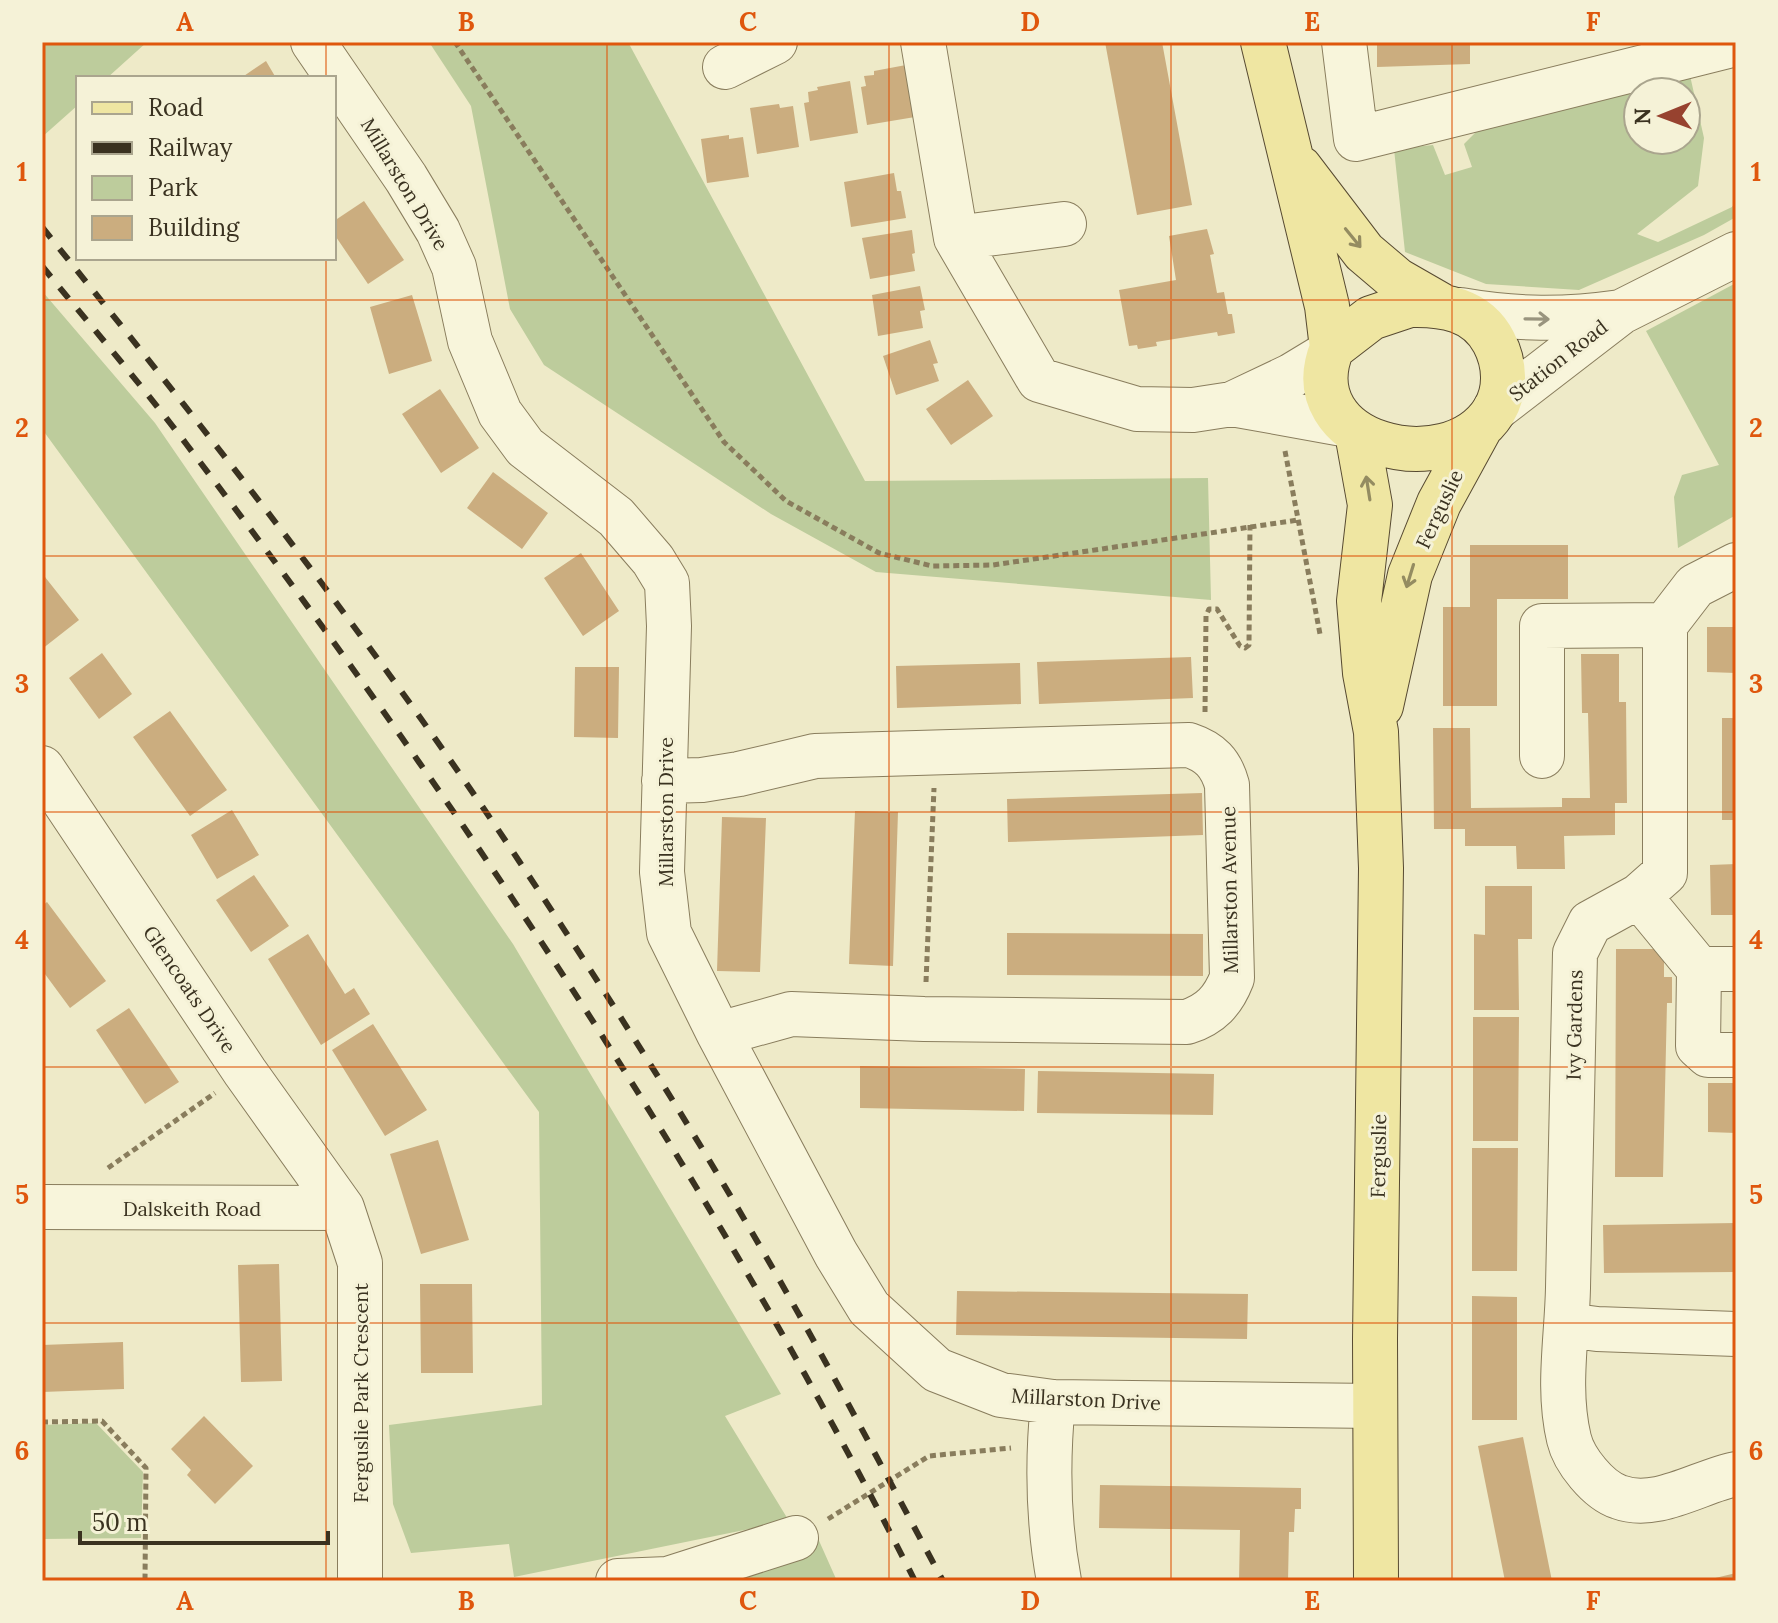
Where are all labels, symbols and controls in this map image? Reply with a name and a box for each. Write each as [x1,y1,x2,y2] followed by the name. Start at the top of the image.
[176,5,194,38] text: A
[457,5,475,38] text: B
[739,5,757,38] text: C
[1020,5,1040,38] text: D
[1304,5,1320,38] text: E
[1586,5,1601,38] text: F
[76,76,336,260] legend
[1622,76,1702,156] north arrow
[148,92,204,123] text: Road
[1628,108,1656,125] text: N
[356,113,454,255] street label: Millarston Drive
[148,132,233,163] text: Railway
[17,155,27,188] text: 1
[1751,155,1761,188] text: 1
[148,172,198,203] text: Park
[148,212,240,243] text: Building
[1344,227,1361,248] one-way arrow
[1523,311,1550,326] one-way arrow
[1504,314,1612,406] street label: Station Road
[15,411,29,444] text: 2
[1749,411,1763,444] text: 2
[1410,465,1468,552] street label: Ferguslie
[1359,476,1374,501] one-way arrow
[1402,564,1417,589] one-way arrow
[15,667,29,700] text: 3
[1749,667,1763,700] text: 3
[653,737,678,887] street label: Millarston Drive
[1215,806,1243,974] street label: Millarston Avenue
[138,921,242,1058] street label: Glencoats Drive
[15,923,29,956] text: 4
[1749,923,1763,956] text: 4
[1561,970,1587,1080] street label: Ivy Gardens
[1365,1114,1391,1198] street label: Ferguslie
[15,1178,29,1211] text: 5
[1749,1178,1763,1211] text: 5
[123,1196,261,1221] street label: Dalskeith Road
[348,1283,373,1503] street label: Ferguslie Park Crescent
[1010,1383,1162,1415] street label: Millarston Drive
[15,1434,29,1467] text: 6
[1749,1434,1763,1467] text: 6
[80,1495,328,1545] scale bar
[92,1507,148,1538] text: 50 m
[176,1584,194,1617] text: A
[457,1584,475,1617] text: B
[739,1584,757,1617] text: C
[1020,1584,1040,1617] text: D
[1304,1584,1320,1617] text: E
[1586,1584,1601,1617] text: F

